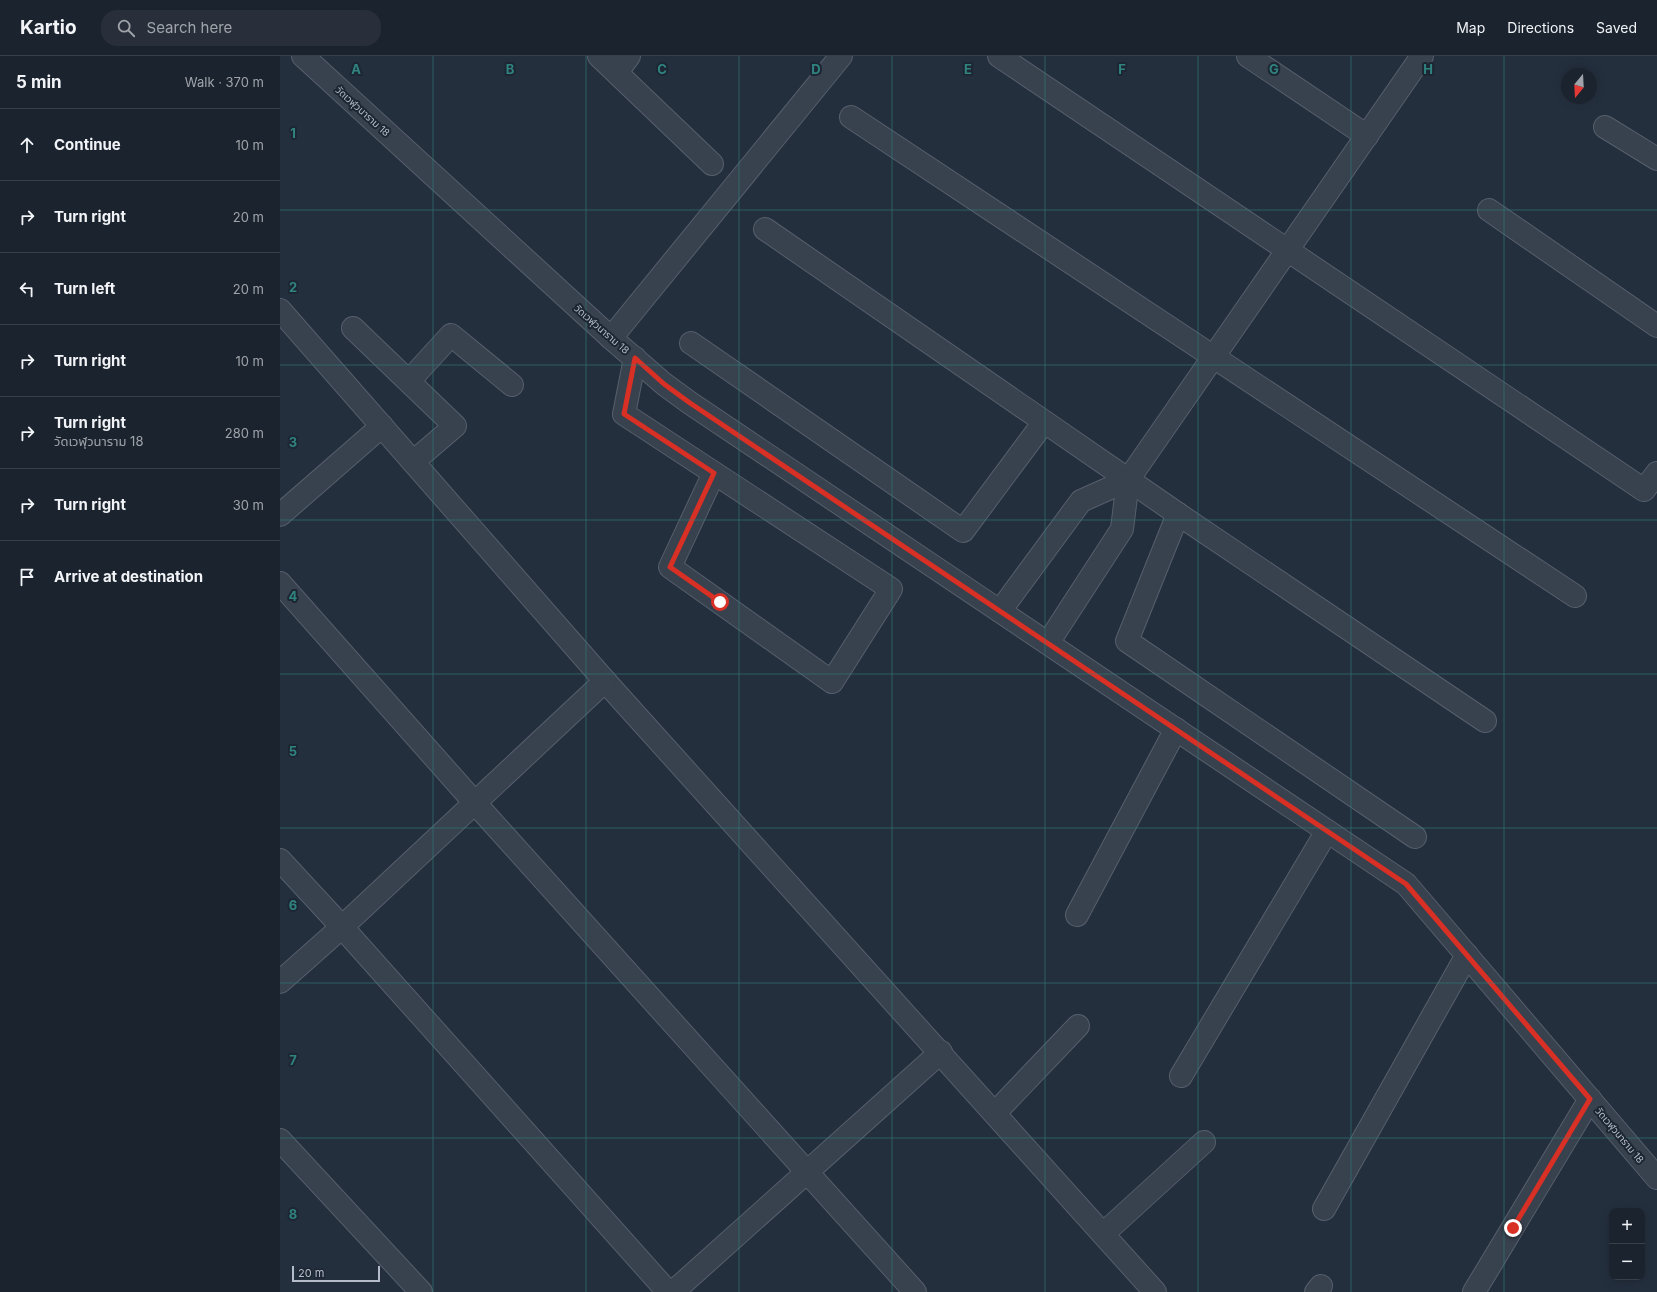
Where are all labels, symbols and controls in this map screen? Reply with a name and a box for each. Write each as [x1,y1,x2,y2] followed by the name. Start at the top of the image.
[101,10,381,46] search box
[20,16,77,39] text: Kartio
[115,17,137,39] icon: search
[147,18,232,37] text: Search here
[1456,19,1485,36] text: Map
[1507,19,1574,36] text: Directions
[1596,19,1637,36] text: Saved
[351,61,361,77] text: A
[506,61,515,77] text: B
[657,61,667,77] text: C
[811,61,821,77] text: D
[964,61,972,77] text: E
[1118,61,1126,77] text: F
[1269,61,1279,77] text: G
[1423,61,1433,77] text: H
[1561,68,1597,104] north arrow
[16,72,62,92] text: 5 min
[185,74,264,90] text: Walk · 370 m
[333,84,393,139] street label: วัดเวฬุวนาราม 18
[290,125,296,141] text: 1
[16,134,38,156] icon: ahead
[54,135,121,154] text: Continue
[235,137,264,153] text: 10 m
[16,206,38,228] icon: right
[54,207,126,226] text: Turn right
[233,209,264,225] text: 20 m
[16,278,38,300] icon: left
[54,279,115,298] text: Turn left
[289,279,297,295] text: 2
[233,281,264,297] text: 20 m
[571,302,632,357] street label: วัดเวฬุวนาราม 18
[16,350,38,372] icon: right
[54,351,126,370] text: Turn right
[235,353,264,369] text: 10 m
[54,413,126,432] text: Turn right
[16,422,38,444] icon: right
[225,425,264,441] text: 280 m
[54,433,143,449] text: วัดเวฬุวนาราม 18
[289,434,297,450] text: 3
[16,494,38,516] icon: right
[54,495,126,514] text: Turn right
[233,497,264,513] text: 30 m
[16,566,38,588] icon: arrive
[54,567,203,586] text: Arrive at destination
[289,588,298,604] text: 4
[711,593,729,611] route start
[289,743,297,759] text: 5
[289,897,297,913] text: 6
[289,1052,297,1068] text: 7
[1593,1105,1647,1166] street label: วัดเวฬุวนาราม 18
[289,1206,297,1222] text: 8
[1609,1208,1645,1280] map controls
[1609,1208,1645,1244] button: +
[1504,1219,1522,1237] route end
[1609,1244,1645,1280] button: −
[292,1264,380,1283] scale bar
[298,1266,324,1280] text: 20 m

